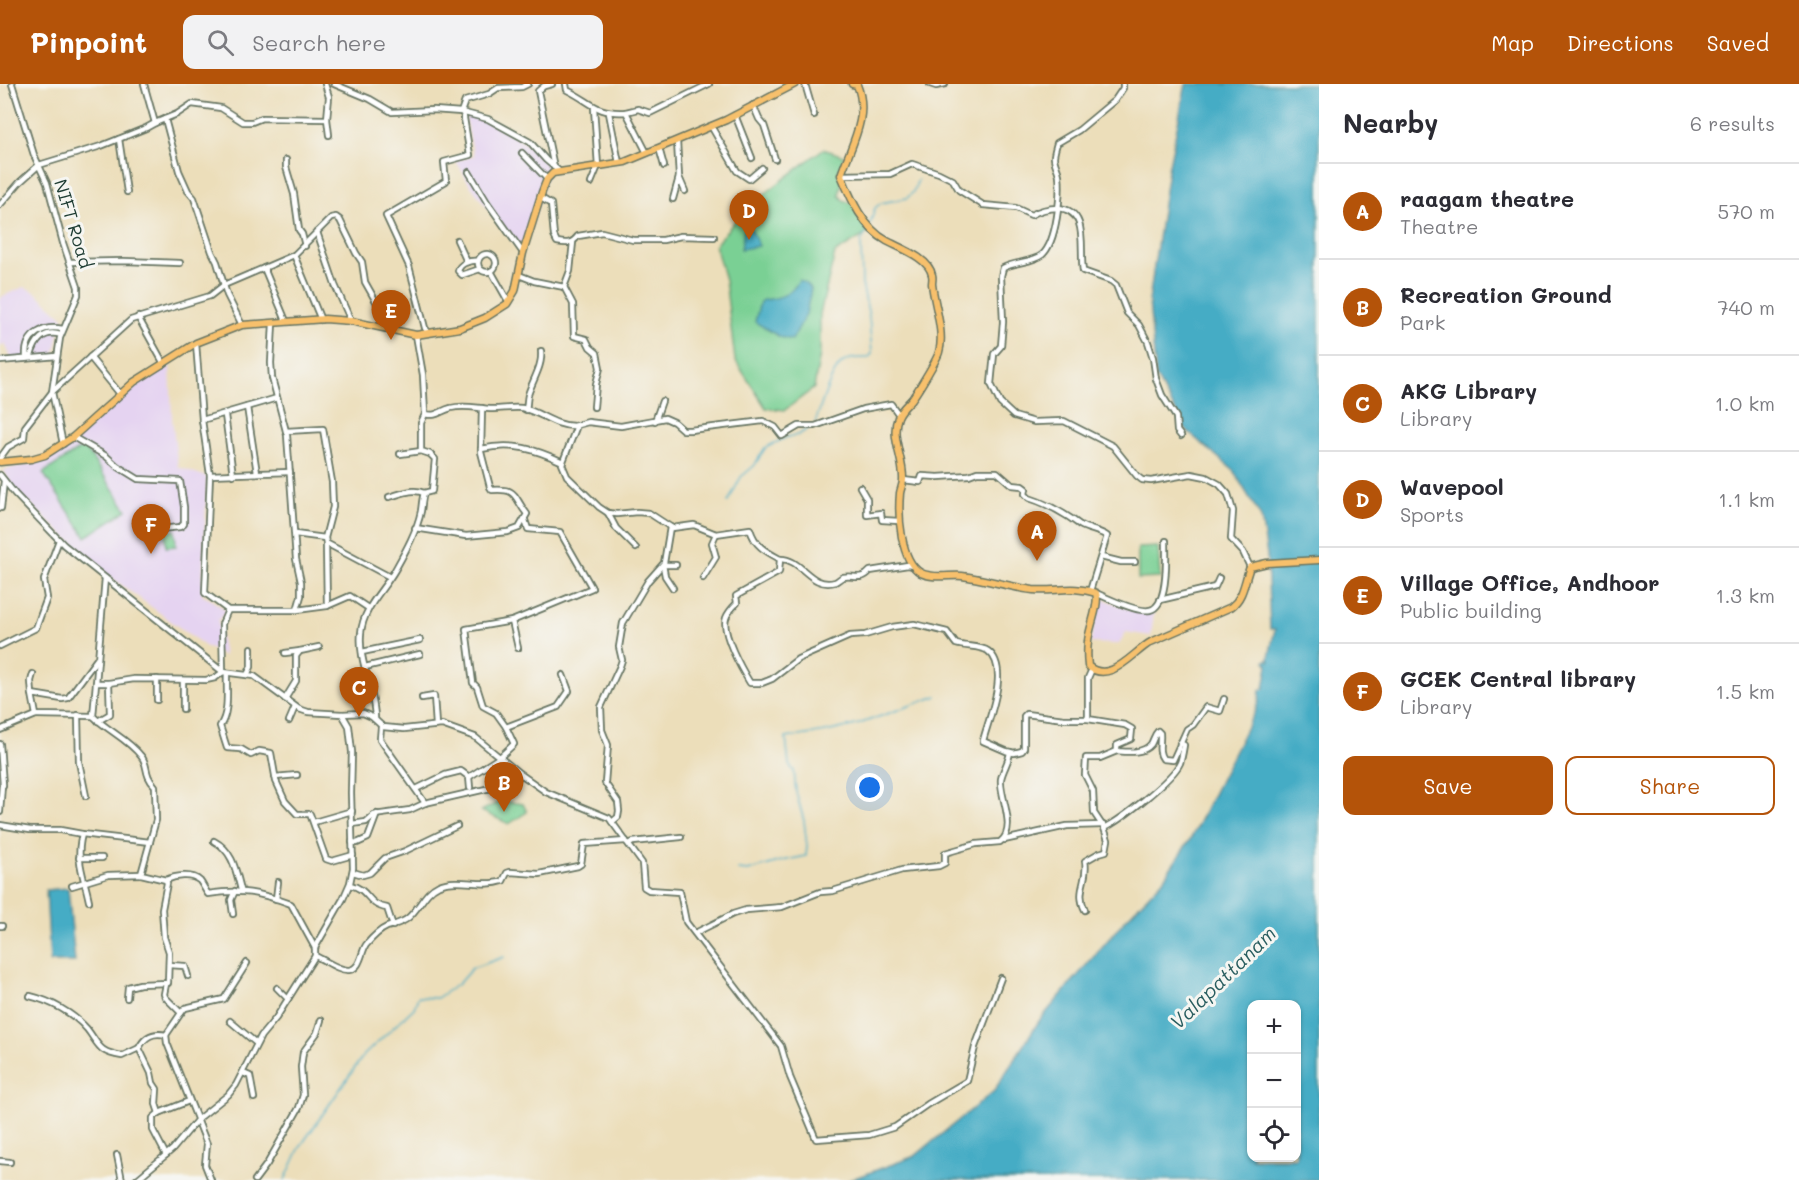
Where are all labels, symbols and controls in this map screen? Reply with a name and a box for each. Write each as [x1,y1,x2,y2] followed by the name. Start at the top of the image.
[183,15,603,69] search box
[30,24,147,60] text: Pinpoint
[204,26,237,59] icon: search
[252,28,386,57] text: Search here
[1491,29,1534,56] text: Map
[1567,29,1674,56] text: Directions
[1707,29,1769,56] text: Saved
[1343,106,1438,140] text: Nearby
[1690,110,1775,136] text: 6 results
[49,176,99,271] street label: NIFT Road
[1400,184,1574,213] text: raagam theatre
[730,190,768,240] pin: D
[1356,198,1369,224] text: A
[1718,198,1775,224] text: 570 m
[1400,213,1478,239] text: Theatre
[1400,280,1612,309] text: Recreation Ground
[372,290,410,340] pin: E
[1356,294,1369,320] text: B
[1717,294,1775,320] text: 740 m
[1400,309,1445,335] text: Park
[1400,376,1537,405] text: AKG Library
[1355,390,1370,416] text: C
[1715,390,1775,416] text: 1.0 km
[1400,405,1472,431] text: Library
[1400,472,1504,501] text: Wavepool
[1355,486,1370,512] text: D
[1718,486,1775,512] text: 1.1 km
[1400,501,1464,527] text: Sports
[132,504,170,554] pin: F
[1018,512,1056,561] pin: A
[1400,568,1659,597] text: Village Office, Andhoor
[1356,582,1369,608] text: E
[1715,582,1775,608] text: 1.3 km
[1400,597,1542,623] text: Public building
[1400,664,1636,693] text: GCEK Central library
[340,668,378,717] pin: C
[1356,678,1369,704] text: F
[1716,678,1775,704] text: 1.5 km
[1400,693,1472,719] text: Library
[1343,756,1553,815] button: Save
[1565,756,1775,815] button: Share
[484,762,524,812] pin: B
[855,773,884,802] your location
[1164,920,1281,1034] water label: Valapattanam
[1247,1000,1301,1162] map controls
[1247,1000,1301,1054] button: +
[1247,1054,1301,1108] button: −
[1247,1108,1301,1162] button: locate

